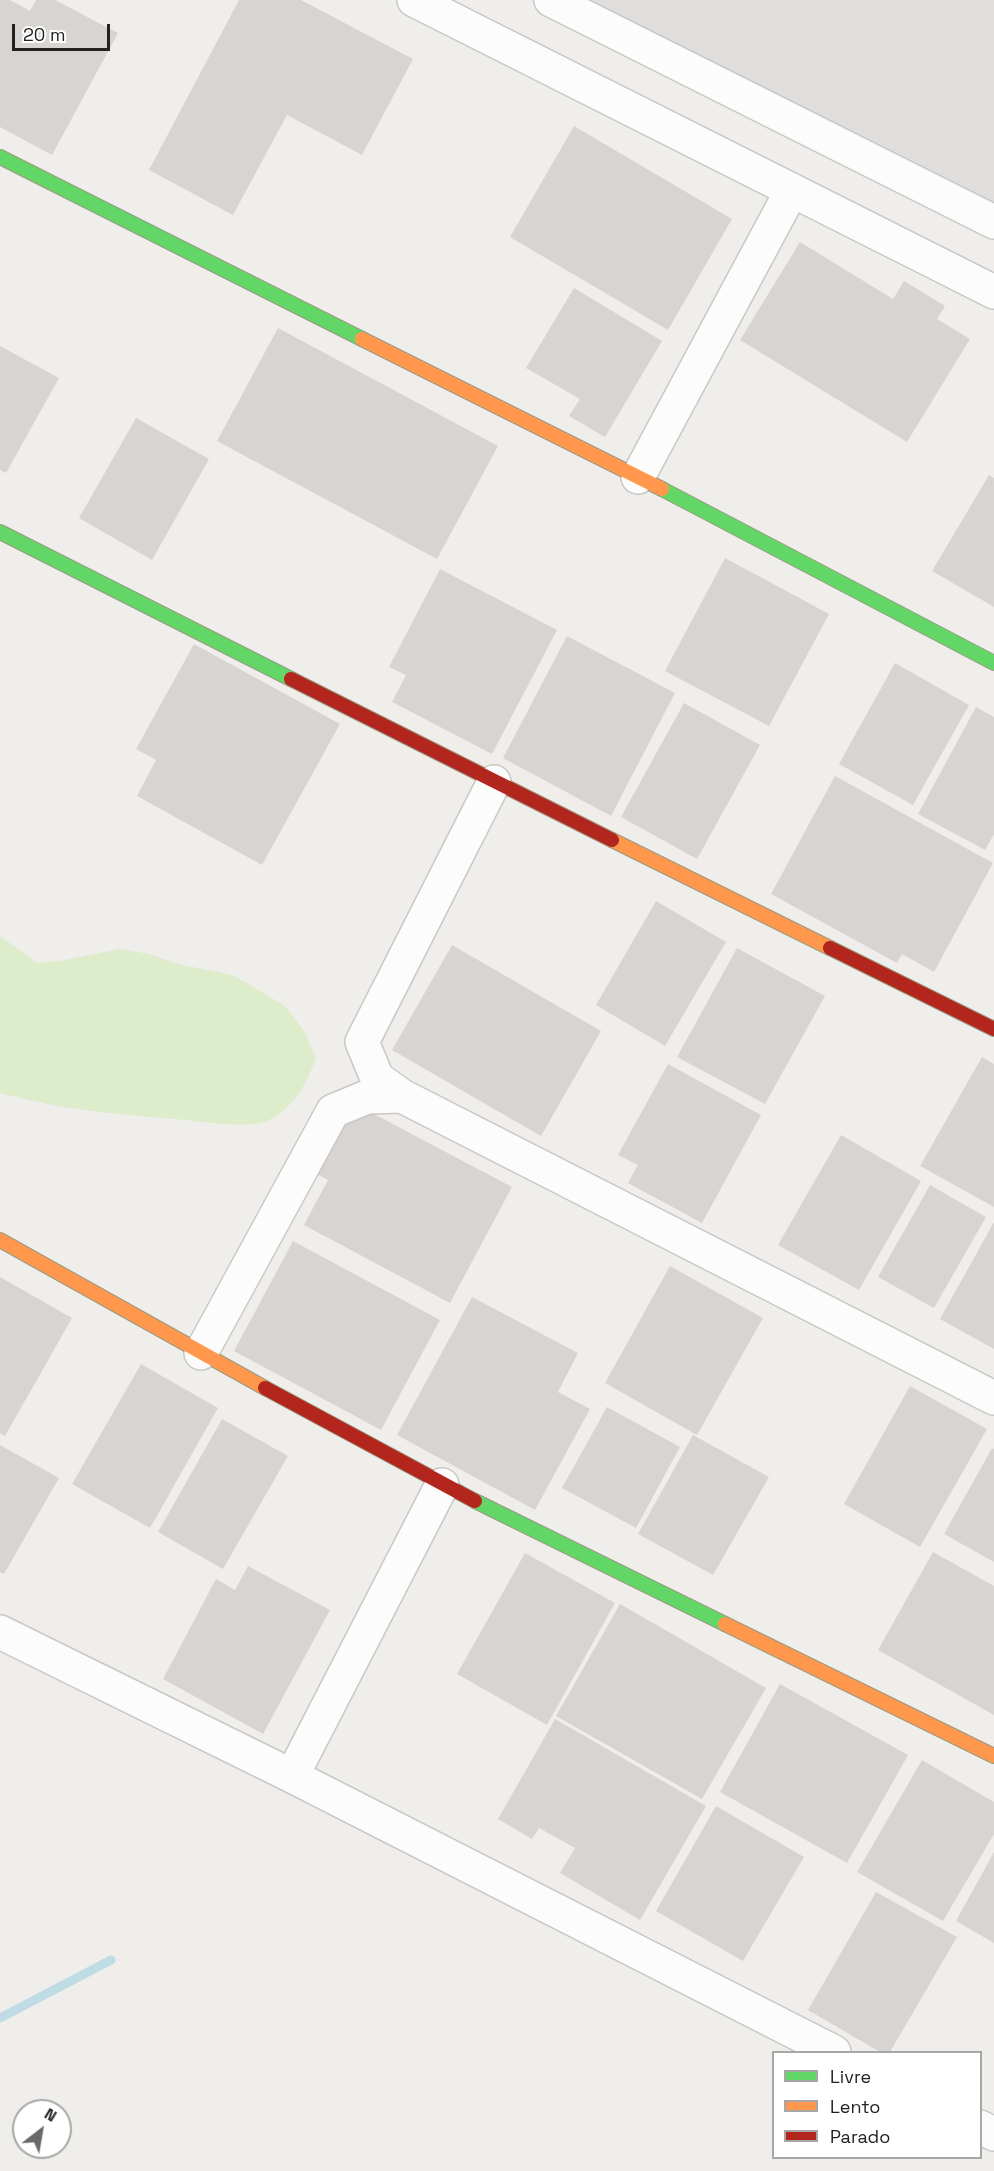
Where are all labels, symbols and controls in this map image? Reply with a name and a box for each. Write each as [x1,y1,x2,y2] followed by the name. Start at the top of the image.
[15,12,112,50] scale bar
[23,23,66,46] text: 20 m
[772,2051,982,2159] legend
[830,2065,871,2088] text: Livre
[830,2095,880,2118] text: Lento
[12,2099,72,2159] north arrow
[40,2103,60,2127] text: N
[830,2125,890,2148] text: Parado

